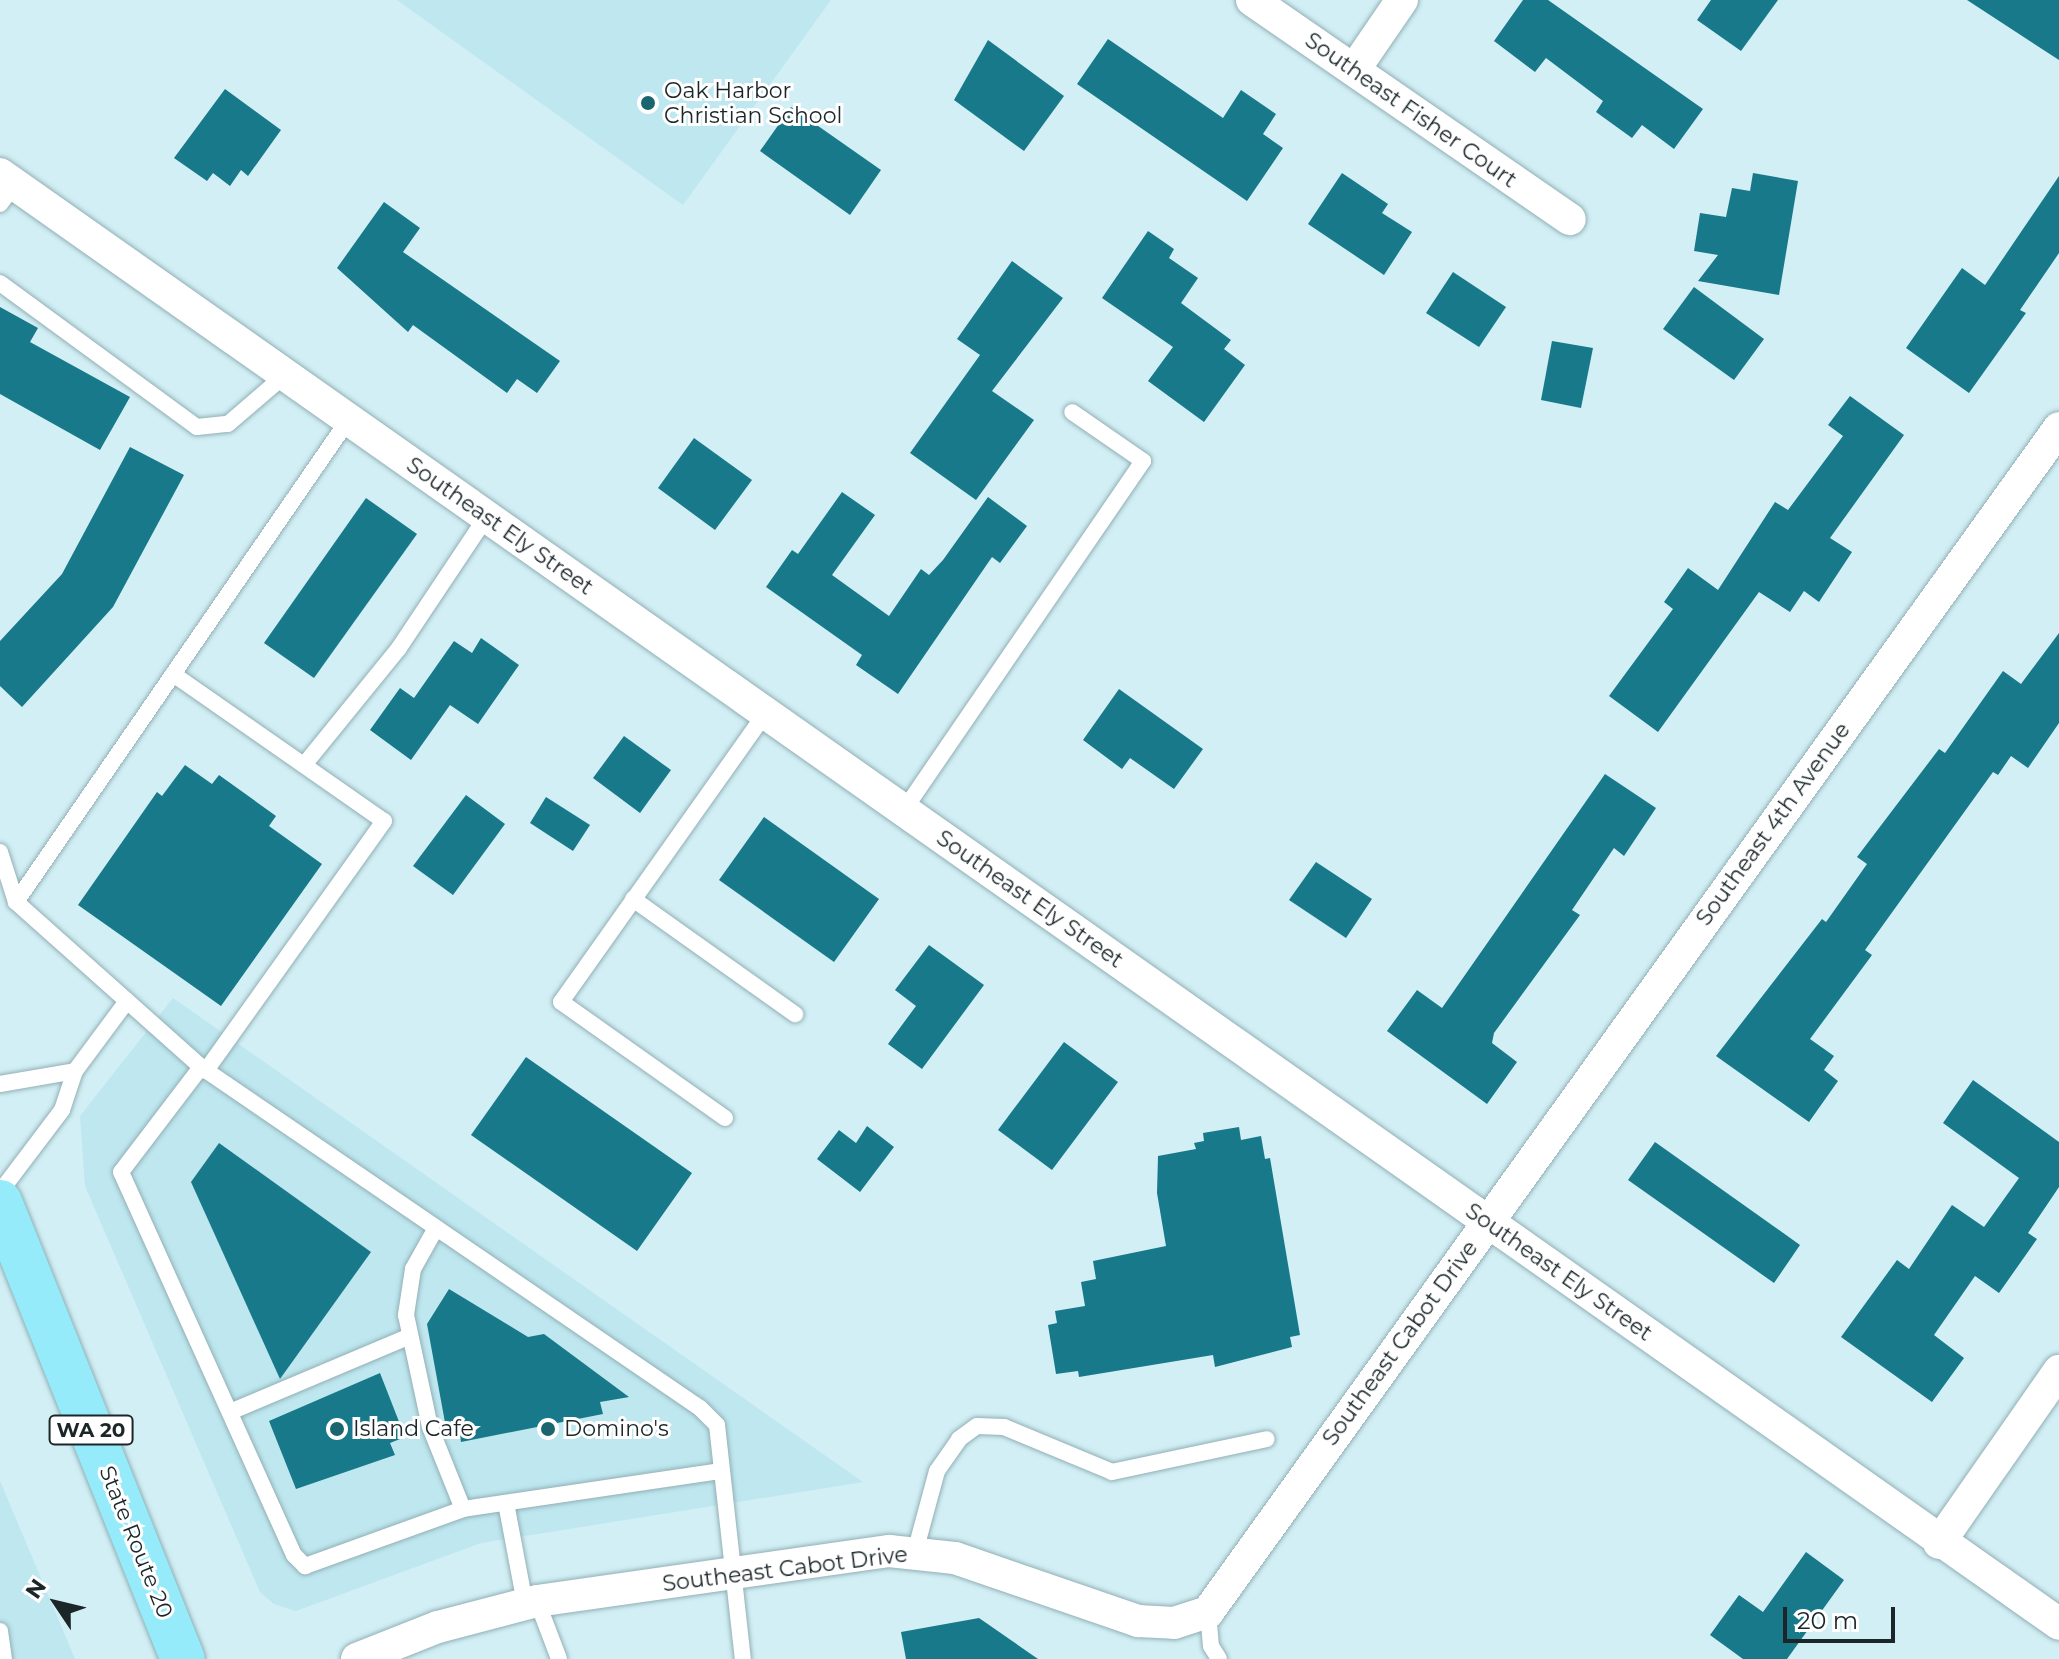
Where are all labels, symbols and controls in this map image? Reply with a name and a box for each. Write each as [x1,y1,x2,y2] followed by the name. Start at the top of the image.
[1300,27,1522,193] street label: Southeast Fisher Court
[664,77,842,128] place label: Oak Harbor Christian School
[639,94,657,112] marker: Oak Harbor Christian School
[401,452,599,600] street label: Southeast Ely Street
[1690,717,1856,931] street label: Southeast 4th Avenue
[931,825,1129,973] street label: Southeast Ely Street
[1460,1198,1658,1346] street label: Southeast Ely Street
[1317,1235,1483,1451] street label: Southeast Cabot Drive
[47,1414,135,1446] road number: WA 20
[353,1416,474,1442] place label: Island Cafe
[564,1416,669,1442] place label: Domino's
[328,1420,346,1438] marker: Island Cafe
[539,1420,557,1438] marker: Domino's
[93,1462,179,1622] street label: State Route 20
[661,1541,909,1597] street label: Southeast Cabot Drive
[16,1563,96,1643] north arrow
[20,1574,52,1604] text: N
[1787,1591,1899,1641] scale bar
[1797,1606,1858,1635] text: 20 m

